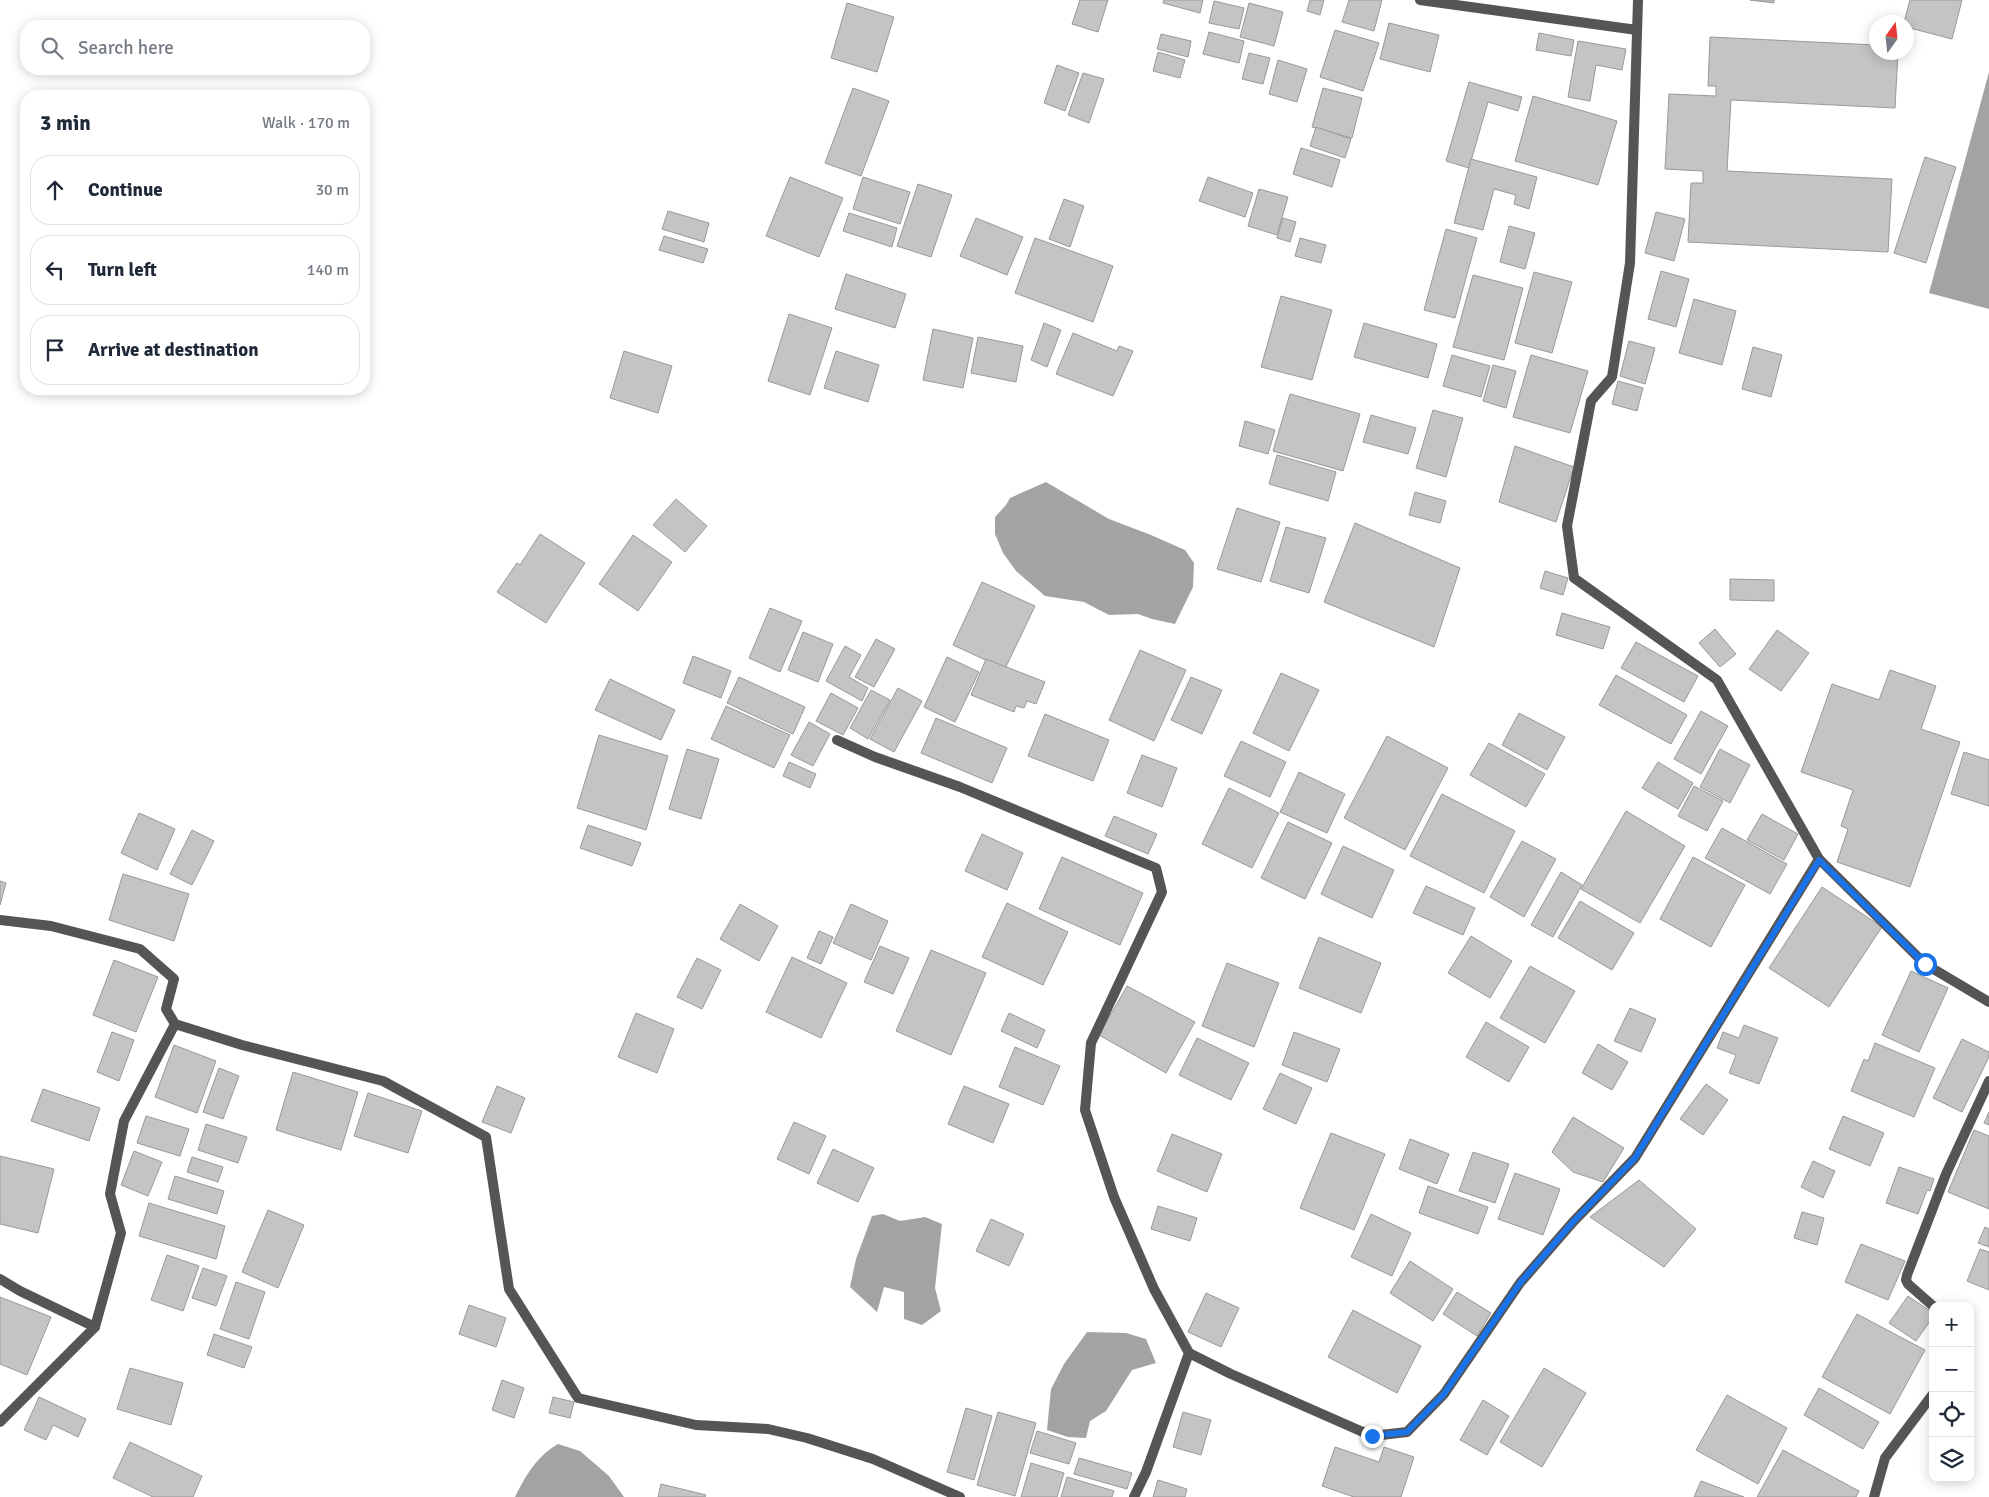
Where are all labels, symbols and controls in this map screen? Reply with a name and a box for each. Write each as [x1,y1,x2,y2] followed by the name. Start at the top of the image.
[1869,15,1914,60] north arrow
[20,20,370,75] search box
[38,34,66,62] icon: search
[78,36,174,60] text: Search here
[40,110,91,136] text: 3 min
[262,113,350,133] text: Walk · 170 m
[41,176,69,204] icon: ahead
[88,178,163,202] text: Continue
[315,180,349,200] text: 30 m
[41,256,69,284] icon: left
[88,258,157,282] text: Turn left
[307,260,349,280] text: 140 m
[41,336,69,364] icon: arrive
[88,338,259,362] text: Arrive at destination
[1914,953,1937,976] route start
[1929,1302,1974,1482] map controls
[1929,1302,1974,1347] button: +
[1929,1347,1974,1392] button: −
[1929,1392,1974,1437] button: locate
[1361,1425,1384,1448] route end
[1929,1437,1974,1482] button: layers

